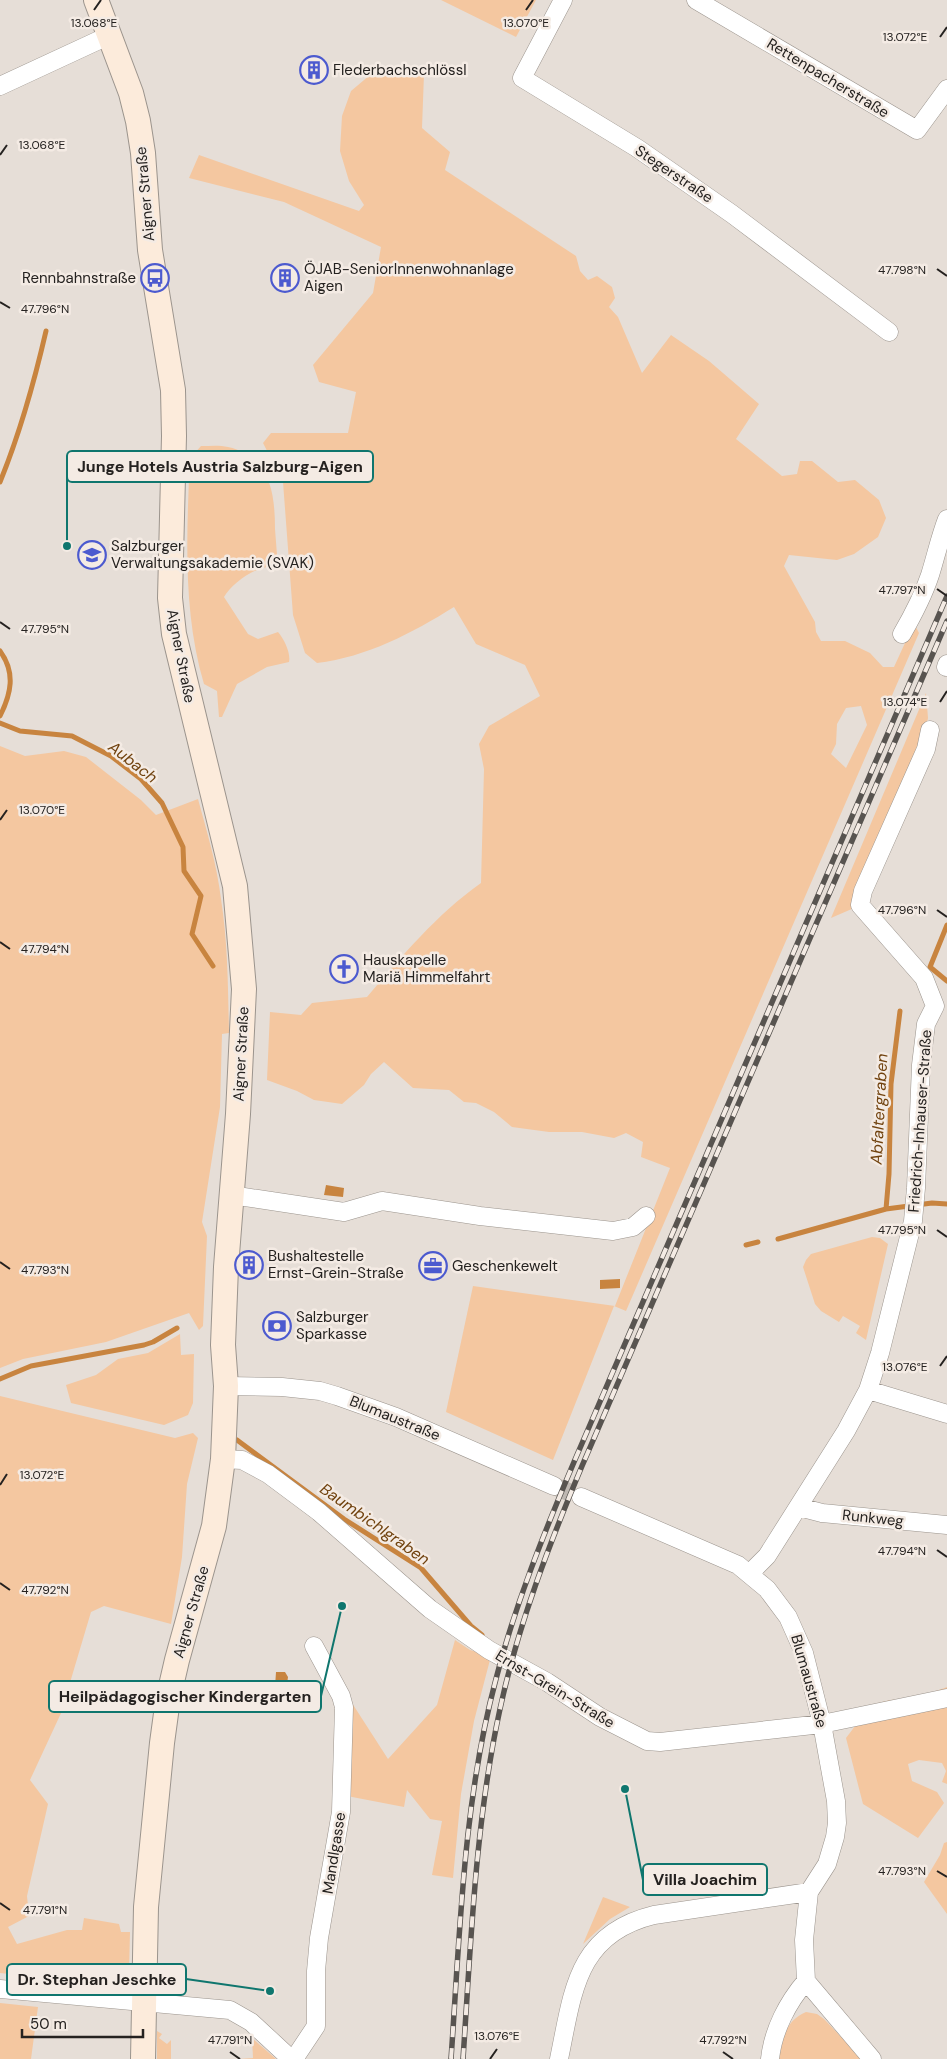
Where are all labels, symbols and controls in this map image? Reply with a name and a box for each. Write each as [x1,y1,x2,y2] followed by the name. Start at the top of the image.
[71,15,118,31] text: 13.068°E
[503,15,549,31] text: 13.070°E
[883,29,928,45] text: 13.072°E
[763,34,893,122] street label: Rettenpacherstraße
[299,55,329,85] building icon: Flederbachschlössl
[333,60,467,80] place label: Flederbachschlössl
[19,137,66,153] text: 13.068°E
[631,141,717,207] street label: Stegerstraße
[131,146,159,242] street label: Aigner Straße
[304,259,514,296] place label: ÖJAB-SeniorInnenwohnanlage Aigen
[878,262,926,278] text: 47.798°N
[140,263,170,293] bus stop icon: Rennbahnstraße
[270,263,300,293] building icon: ÖJAB-SeniorInnenwohnanlage Aigen
[22,268,136,288] place label: Rennbahnstraße
[21,301,69,317] text: 47.796°N
[67,451,373,482] callout: Junge Hotels Austria Salzburg-Aigen
[77,456,363,477] text: Junge Hotels Austria Salzburg-Aigen
[111,536,314,573] place label: Salzburger Verwaltungsakademie (SVAK)
[77,540,107,570] school or university icon: Salzburger Verwaltungsakademie (SVAK)
[878,582,926,598] text: 47.797°N
[162,607,200,705] street label: Aigner Straße
[21,621,69,637] text: 47.795°N
[883,694,928,710] text: 13.074°E
[103,736,162,788] water label: Aubach
[19,802,65,818] text: 13.070°E
[878,902,926,918] text: 47.796°N
[21,941,69,957] text: 47.794°N
[363,950,491,987] place label: Hauskapelle Mariä Himmelfahrt
[329,954,359,984] church icon: Hauskapelle Mariä Himmelfahrt
[229,1006,253,1102] street label: Aigner Straße
[904,1029,936,1213] street label: Friedrich-Inhauser-Straße
[866,1053,892,1166] water label: Abfaltergraben
[878,1222,926,1238] text: 47.795°N
[268,1246,404,1283] place label: Bushaltestelle Ernst-Grein-Straße
[234,1250,264,1280] building icon: Bushaltestelle Ernst-Grein-Straße
[418,1251,448,1281] office icon: Geschenkewelt
[452,1256,558,1276] place label: Geschenkewelt
[21,1262,69,1278] text: 47.793°N
[296,1307,369,1344] place label: Salzburger Sparkasse
[262,1311,292,1341] bank icon: Salzburger Sparkasse
[882,1359,928,1375] text: 13.076°E
[347,1391,443,1445] street label: Blumaustraße
[20,1467,65,1483] text: 13.072°E
[316,1478,434,1570] water label: Baumbichlgraben
[841,1505,905,1531] street label: Runkweg
[878,1543,926,1559] text: 47.794°N
[168,1564,214,1660] street label: Aigner Straße
[21,1582,69,1598] text: 47.792°N
[786,1632,832,1730] street label: Blumaustraße
[492,1645,618,1733] street label: Ernst-Grein-Straße
[49,1681,321,1712] callout: Heilpädagogischer Kindergarten
[59,1686,311,1707] text: Heilpädagogischer Kindergarten
[318,1811,350,1895] street label: Mandlgasse
[878,1863,926,1879] text: 47.793°N
[643,1864,767,1895] callout: Villa Joachim
[653,1869,757,1890] text: Villa Joachim
[23,1902,67,1918] text: 47.791°N
[7,1964,186,1995] callout: Dr. Stephan Jeschke
[17,1969,177,1990] text: Dr. Stephan Jeschke
[22,2006,144,2038] scale bar
[30,2014,67,2034] text: 50 m
[474,2028,520,2044] text: 13.076°E
[208,2032,252,2048] text: 47.791°N
[699,2032,747,2048] text: 47.792°N

